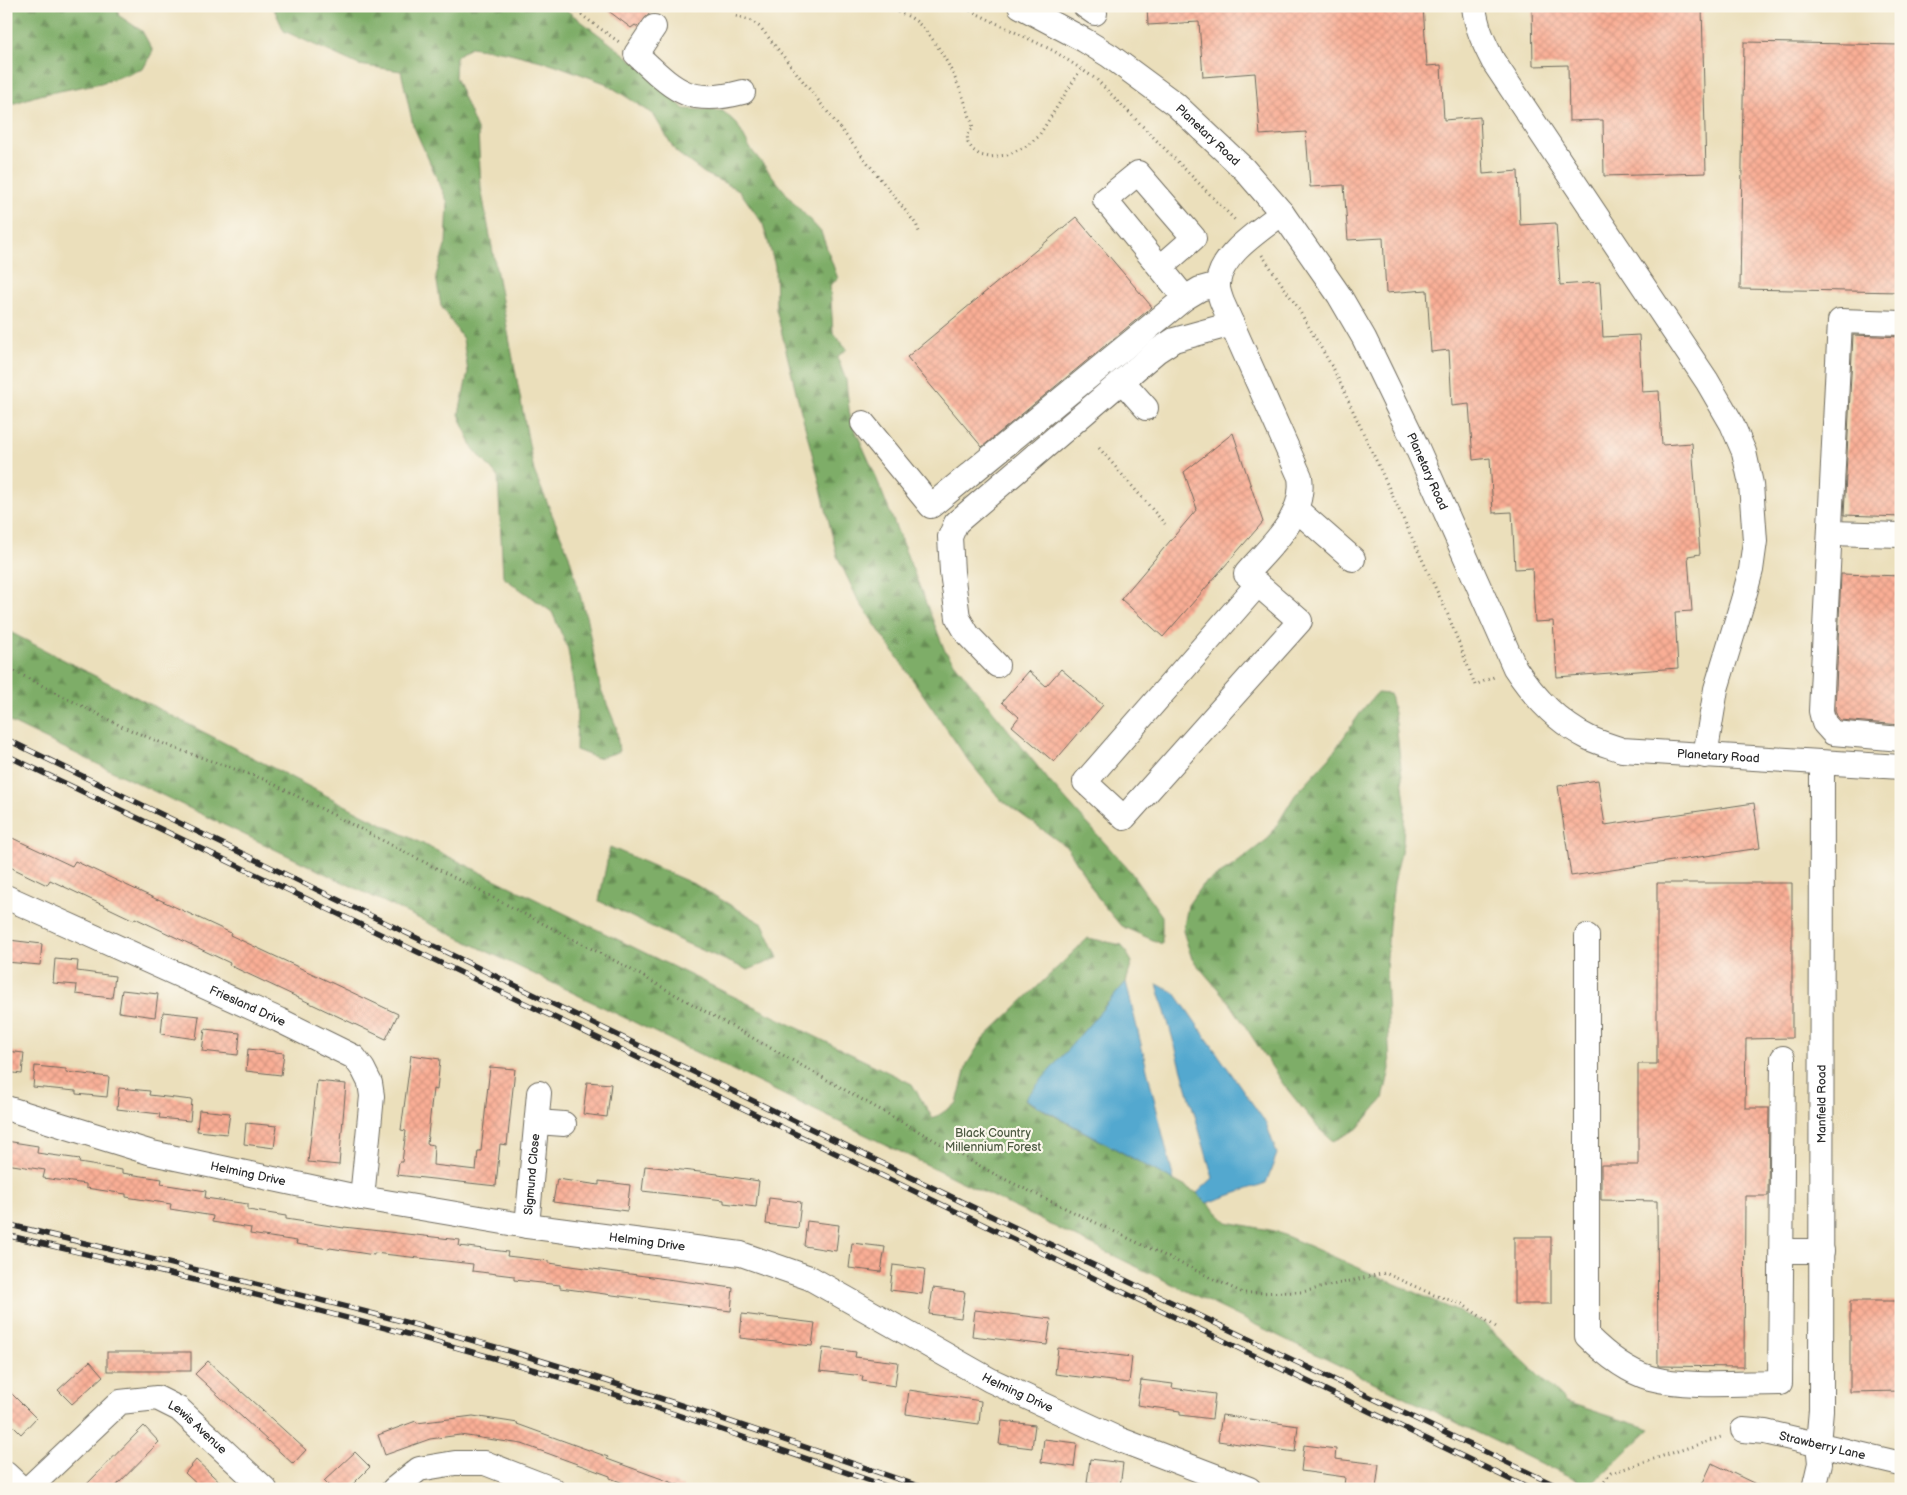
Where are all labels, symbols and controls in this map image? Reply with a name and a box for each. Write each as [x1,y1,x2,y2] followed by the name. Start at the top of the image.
[1173,101,1243,169] street label: Planetary Road
[1404,430,1451,512] street label: Planetary Road
[1677,746,1760,766] street label: Planetary Road
[207,982,288,1030] street label: Friesland Drive
[1814,1064,1829,1143] street label: Manfield Road
[945,1126,1041,1155] park label: Black Country Millennium Forest
[521,1133,543,1215] street label: Sigmund Close
[209,1158,287,1189] street label: Helming Drive
[608,1229,686,1254] street label: Helming Drive
[979,1370,1055,1416] street label: Helming Drive
[165,1397,230,1457] street label: Lewis Avenue
[1778,1428,1867,1463] street label: Strawberry Lane

